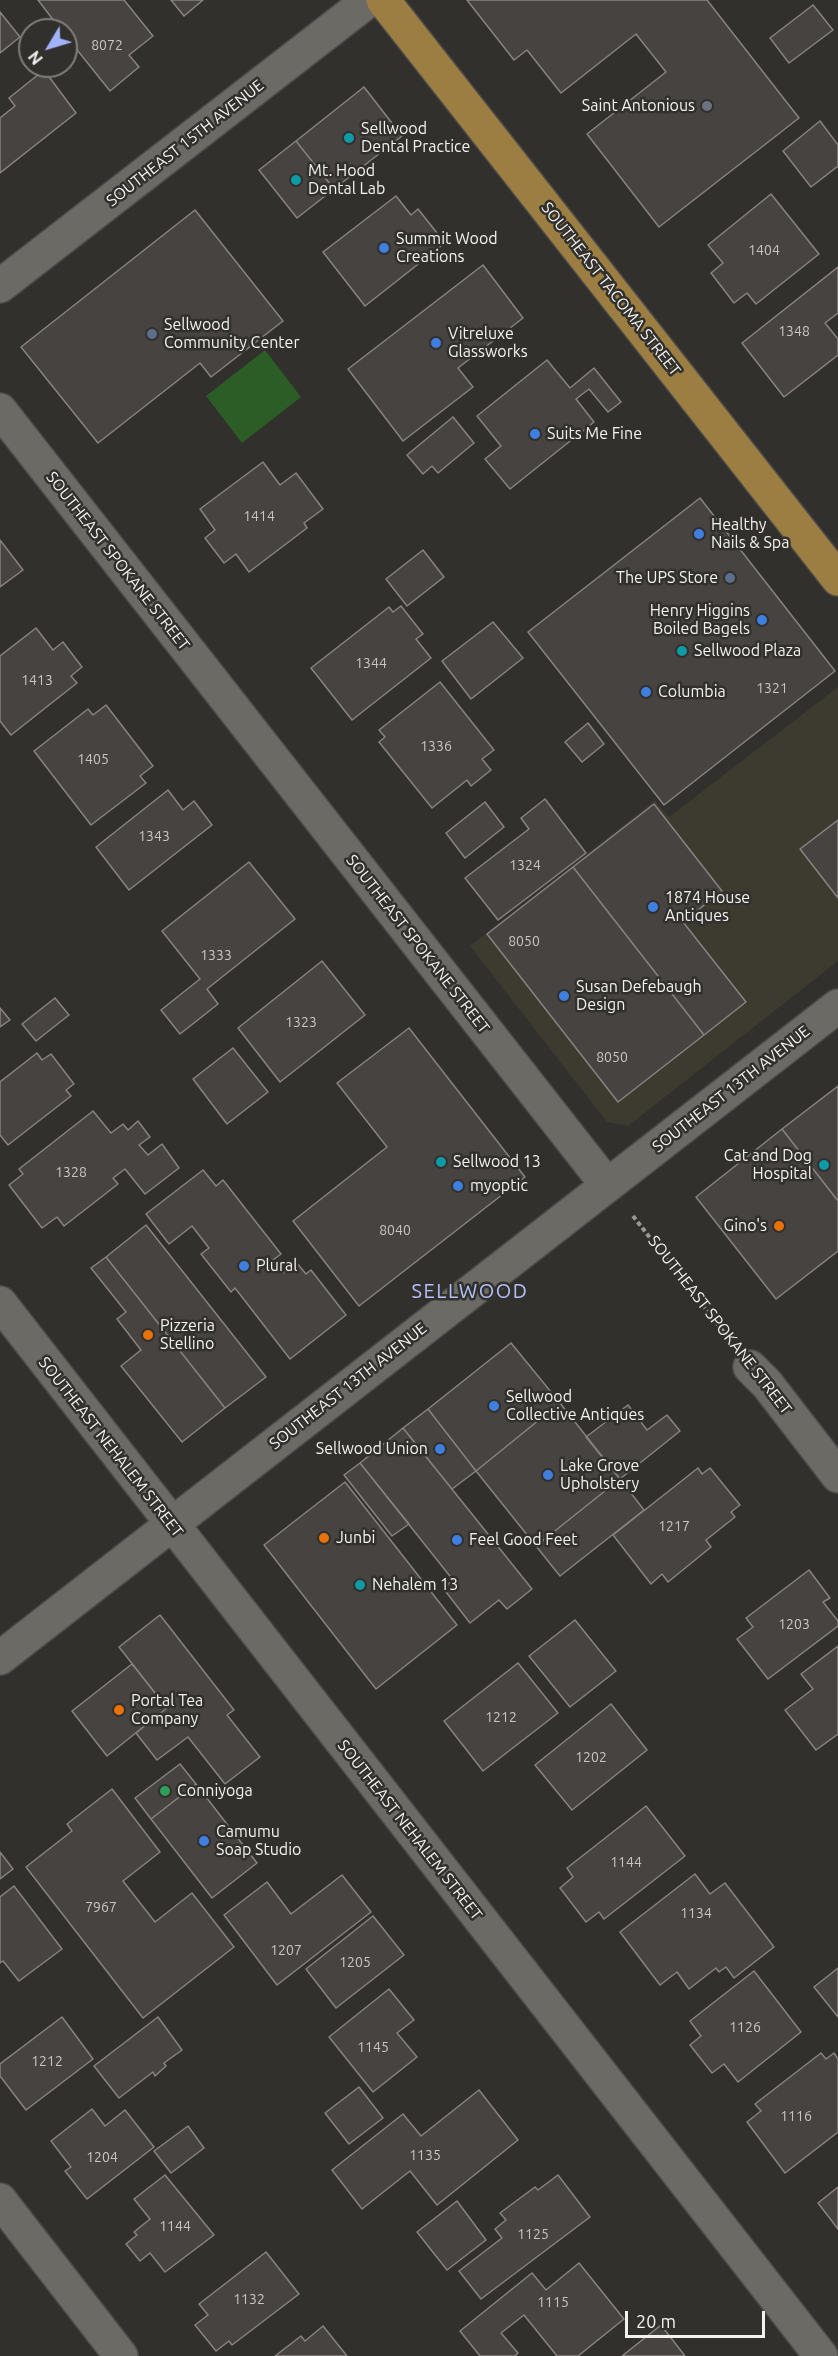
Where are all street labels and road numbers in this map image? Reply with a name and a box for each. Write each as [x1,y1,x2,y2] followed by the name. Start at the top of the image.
[103,76,267,210] street label: SOUTHEAST 15TH AVENUE
[537,198,685,380] street label: SOUTHEAST TACOMA STREET
[42,468,194,654] street label: SOUTHEAST SPOKANE STREET
[342,851,494,1037] street label: SOUTHEAST SPOKANE STREET
[649,1022,813,1156] street label: SOUTHEAST 13TH AVENUE
[644,1232,796,1418] street label: SOUTHEAST SPOKANE STREET
[266,1319,430,1453] street label: SOUTHEAST 13TH AVENUE
[35,1353,187,1541] street label: SOUTHEAST NEHALEM STREET
[334,1736,486,1924] street label: SOUTHEAST NEHALEM STREET

